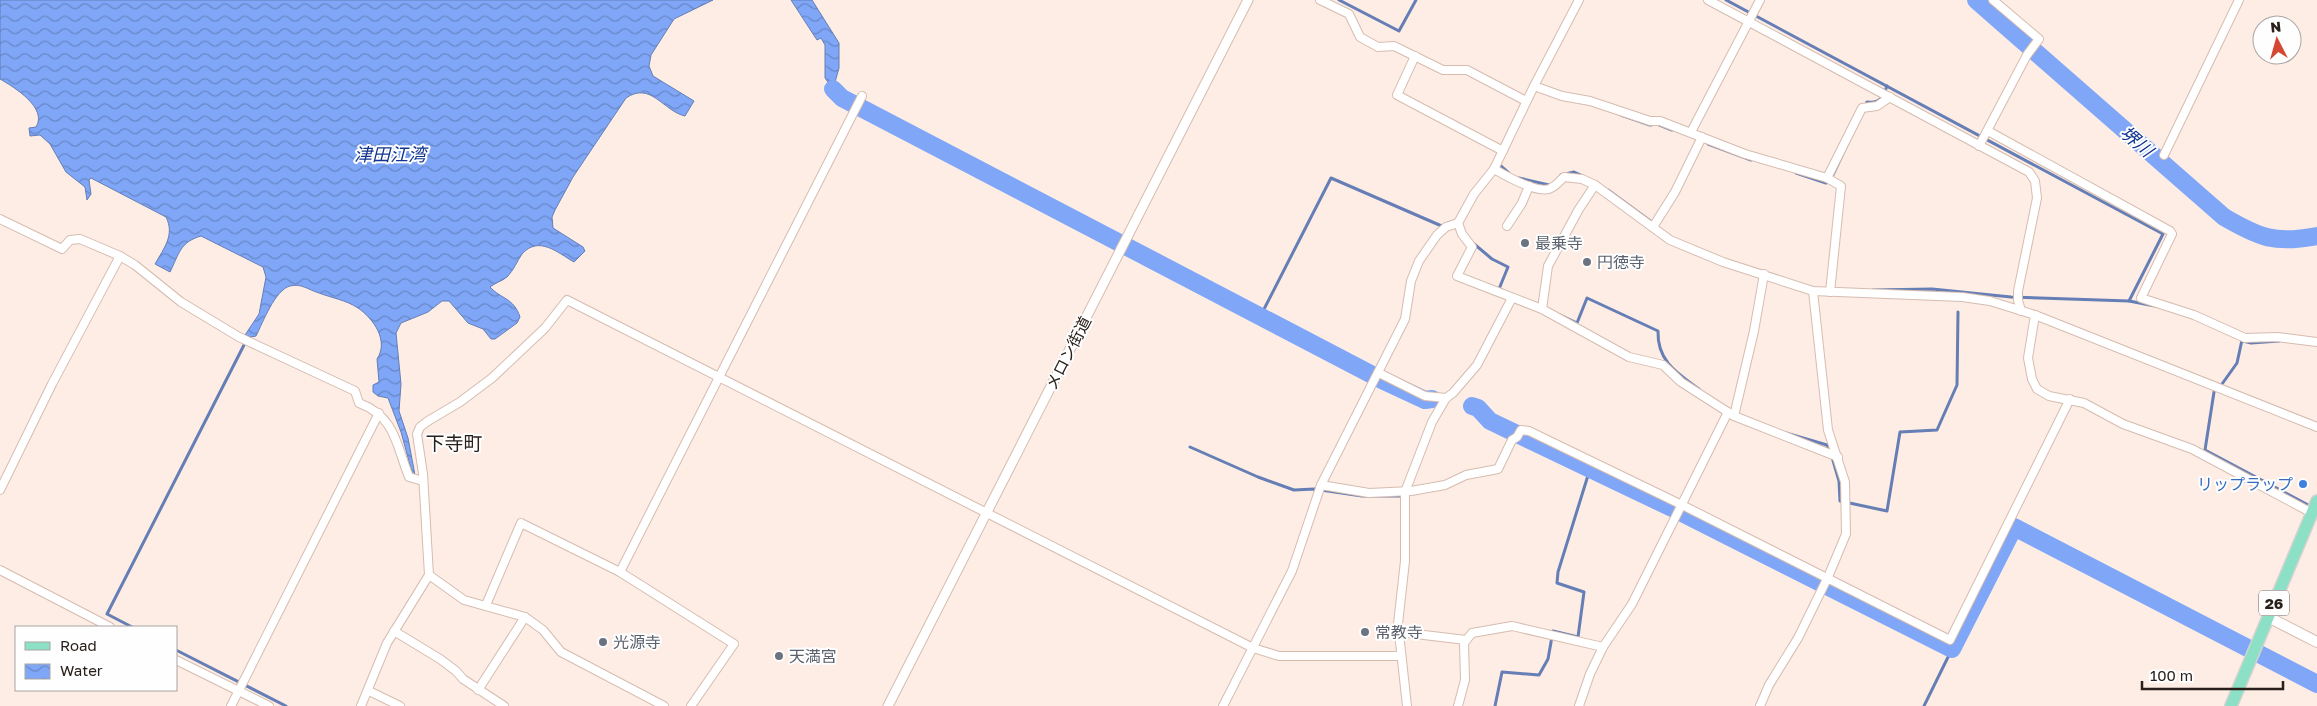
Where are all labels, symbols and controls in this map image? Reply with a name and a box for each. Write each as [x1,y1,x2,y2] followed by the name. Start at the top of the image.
[2252,15,2302,65] north arrow
[2269,18,2282,36] text: N
[2116,121,2159,162] water label: 堺川
[354,143,429,165] water label: 津田江湾
[1535,233,1583,253] place label: 最乗寺
[1519,237,1531,249] marker: 最乗寺
[1597,252,1645,272] place label: 円徳寺
[1581,256,1593,268] marker: 円徳寺
[1041,313,1095,393] street label: メロン街道
[425,431,483,454] district label: 下寺町
[2197,474,2293,494] place label: リップラップ
[2297,478,2309,490] marker: リップラップ
[2259,590,2289,616] road number: 26
[1375,622,1423,642] place label: 常教寺
[15,626,178,691] legend
[1359,626,1371,638] marker: 常教寺
[613,632,661,652] place label: 光源寺
[60,636,97,654] text: Road
[597,636,609,648] marker: 光源寺
[789,646,837,666] place label: 天満宮
[773,650,785,662] marker: 天満宮
[2142,658,2283,690] scale bar
[60,661,103,679] text: Water
[2150,666,2193,684] text: 100 m

